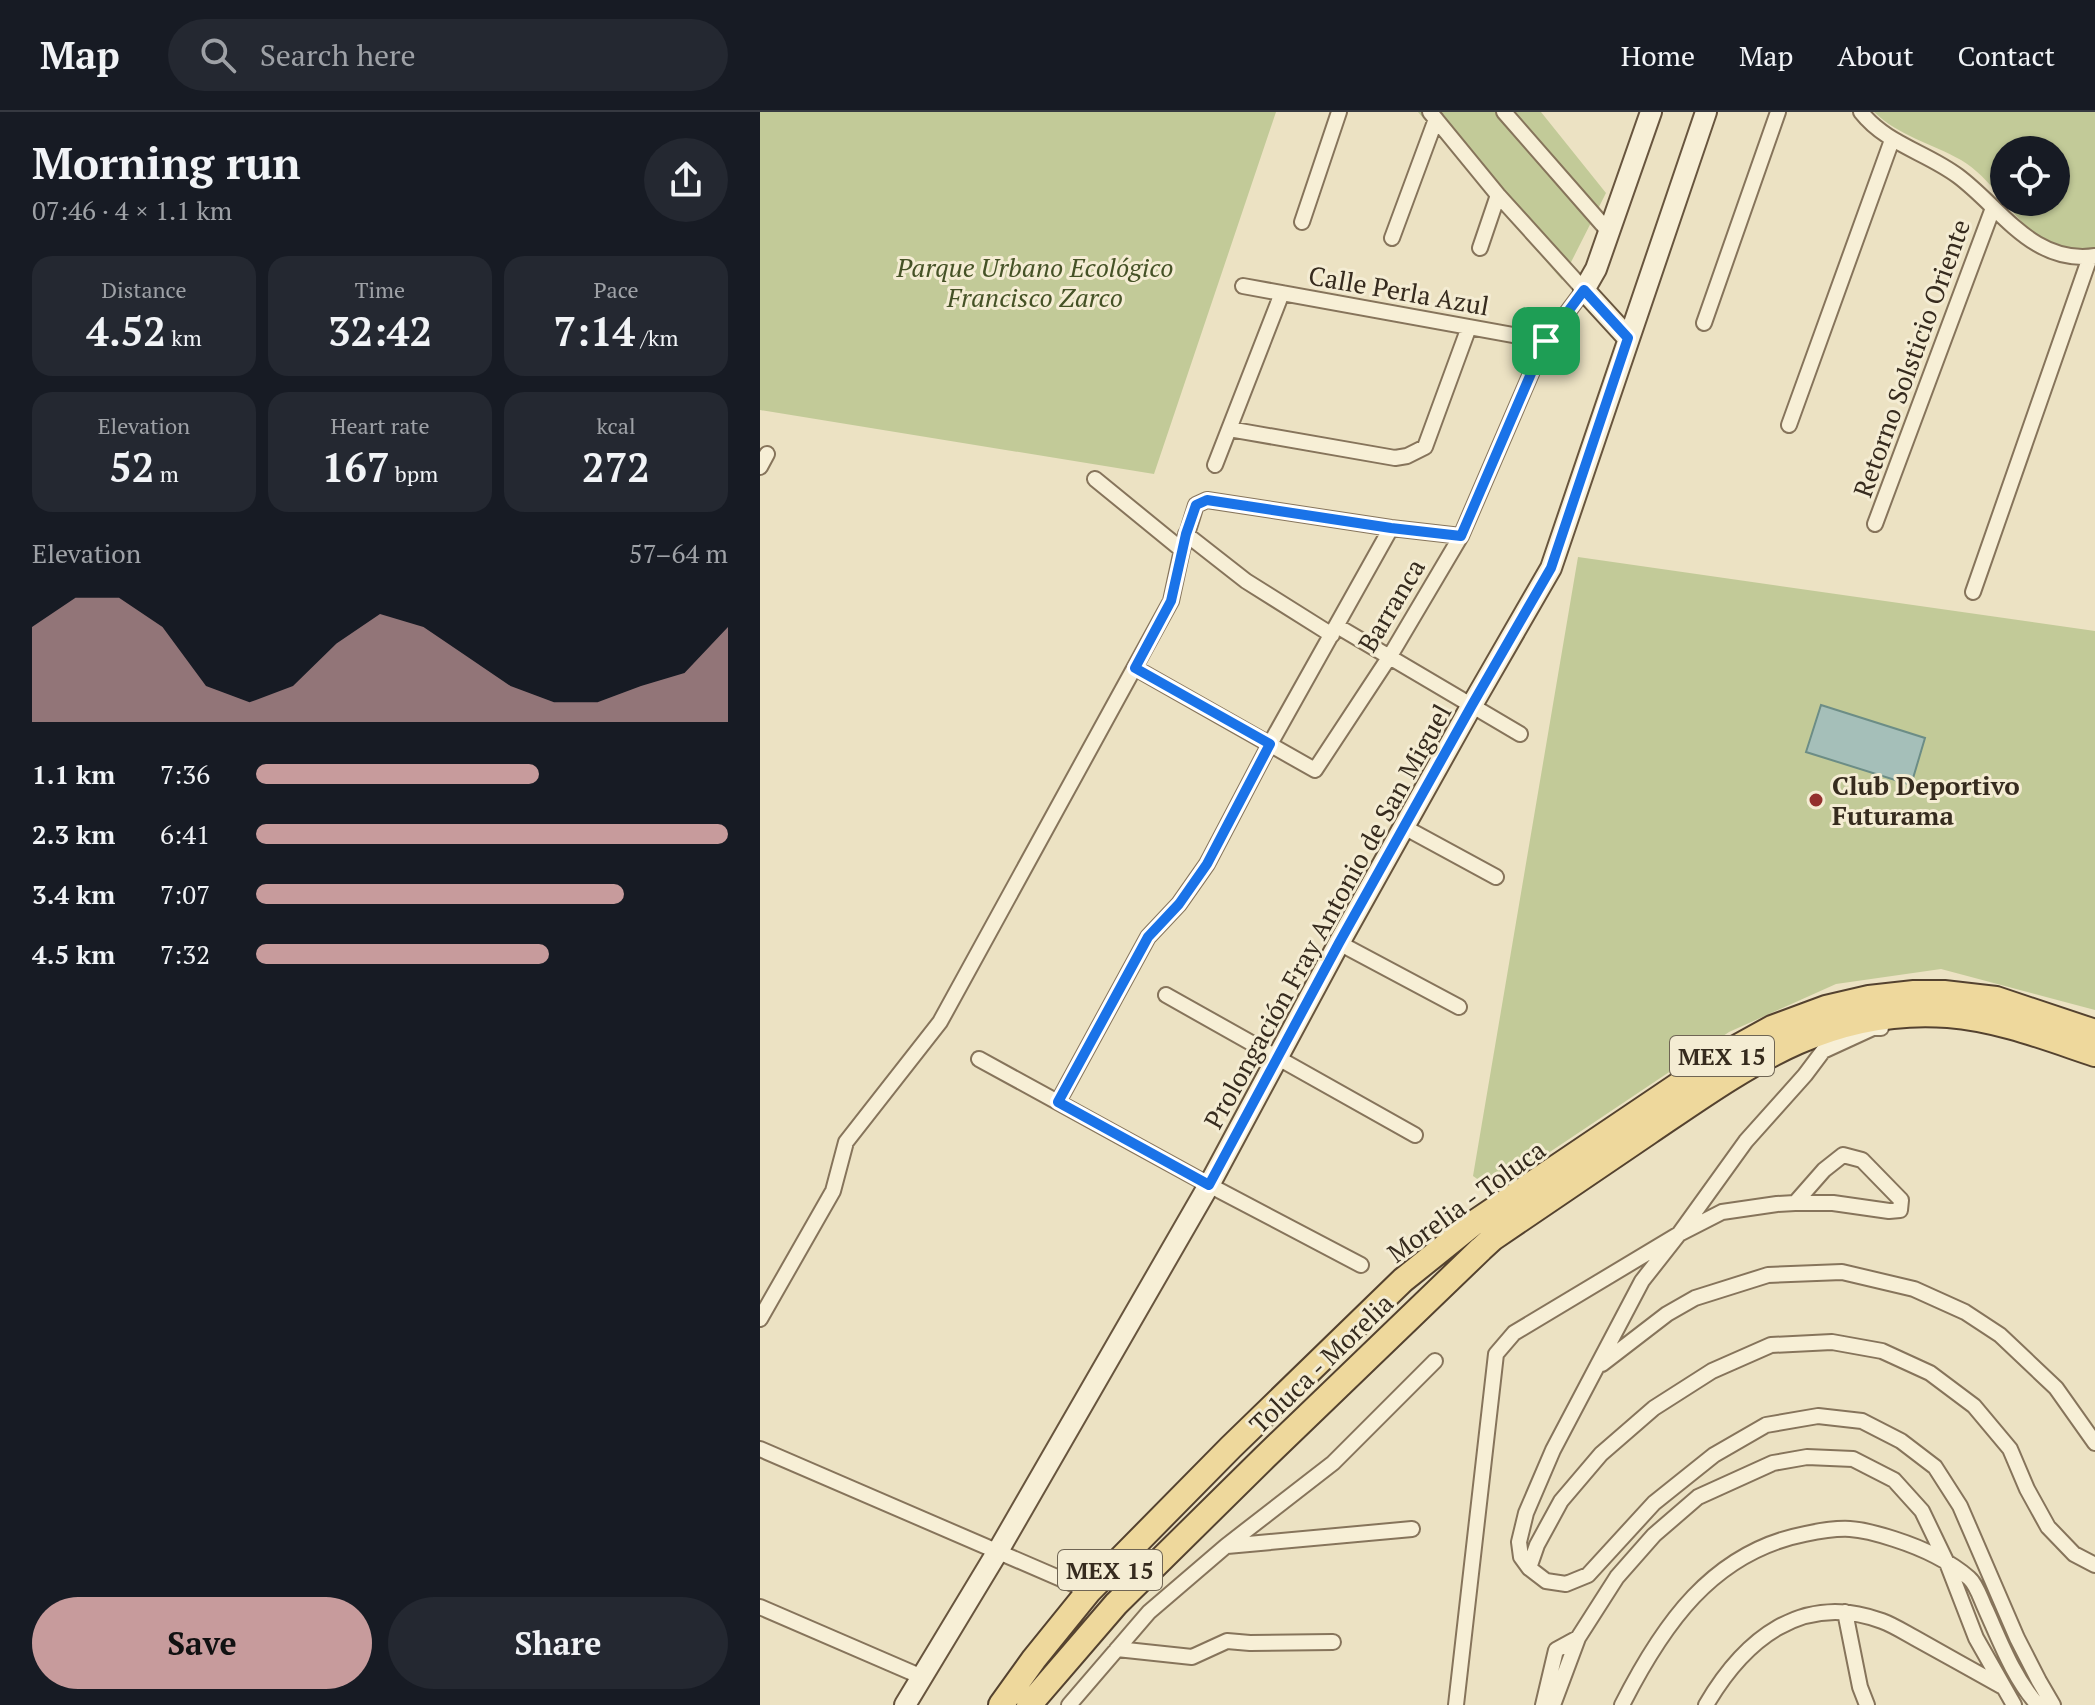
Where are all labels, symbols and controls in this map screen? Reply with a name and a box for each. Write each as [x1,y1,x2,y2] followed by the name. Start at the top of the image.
[168,19,728,91] search box
[40,30,120,80] text: Map
[196,33,240,77] icon: search
[260,35,416,75] text: Search here
[1621,37,1695,74] text: Home
[1739,37,1793,74] text: Map
[1837,37,1914,74] text: About
[1958,37,2055,74] text: Contact
[32,133,301,192] text: Morning run
[1990,136,2070,216] map controls
[1990,136,2070,216] button: locate
[644,138,728,222] button: share
[32,193,232,227] text: 07:46 · 4 × 1.1 km
[1845,214,1977,502] street label: Retorno Solsticio Oriente
[895,250,1174,314] park label: Parque Urbano Ecológico Francisco Zarco
[1306,257,1492,323] street label: Calle Perla Azul
[102,275,187,304] text: Distance
[355,275,405,304] text: Time
[593,275,639,304] text: Pace
[86,304,166,357] text: 4.52
[328,304,432,357] text: 32:42
[554,304,635,357] text: 7:14
[1512,307,1580,375] pin
[1524,319,1568,363] icon: arrive
[166,323,202,352] text: km
[635,323,678,352] text: /km
[98,411,190,440] text: Elevation
[331,411,429,440] text: Heart rate
[596,411,636,440] text: kcal
[109,440,154,493] text: 52
[322,440,390,493] text: 167
[582,440,650,493] text: 272
[154,459,179,488] text: m
[390,459,438,488] text: bpm
[32,536,141,570] text: Elevation
[629,536,728,570] text: 57–64 m
[1350,552,1432,658] street label: Barranca
[1196,698,1458,1134] street label: Prolongación Fray Antonio de San Miguel
[32,757,115,791] text: 1.1 km
[160,757,210,791] text: 7:36
[1832,768,2020,832] place label: Club Deportivo Futurama
[1807,791,1825,809] marker: Club Deportivo Futurama
[32,817,115,851] text: 2.3 km
[160,817,210,851] text: 6:41
[32,877,115,911] text: 3.4 km
[160,877,210,911] text: 7:07
[32,937,115,971] text: 4.5 km
[160,937,210,971] text: 7:32
[1670,1036,1774,1076] road number: MEX 15
[1380,1132,1552,1270] street label: Morelia - Toluca
[1242,1286,1400,1440] street label: Toluca - Morelia
[1058,1550,1162,1590] road number: MEX 15
[32,1597,372,1689] button: Save
[388,1597,728,1689] button: Share

